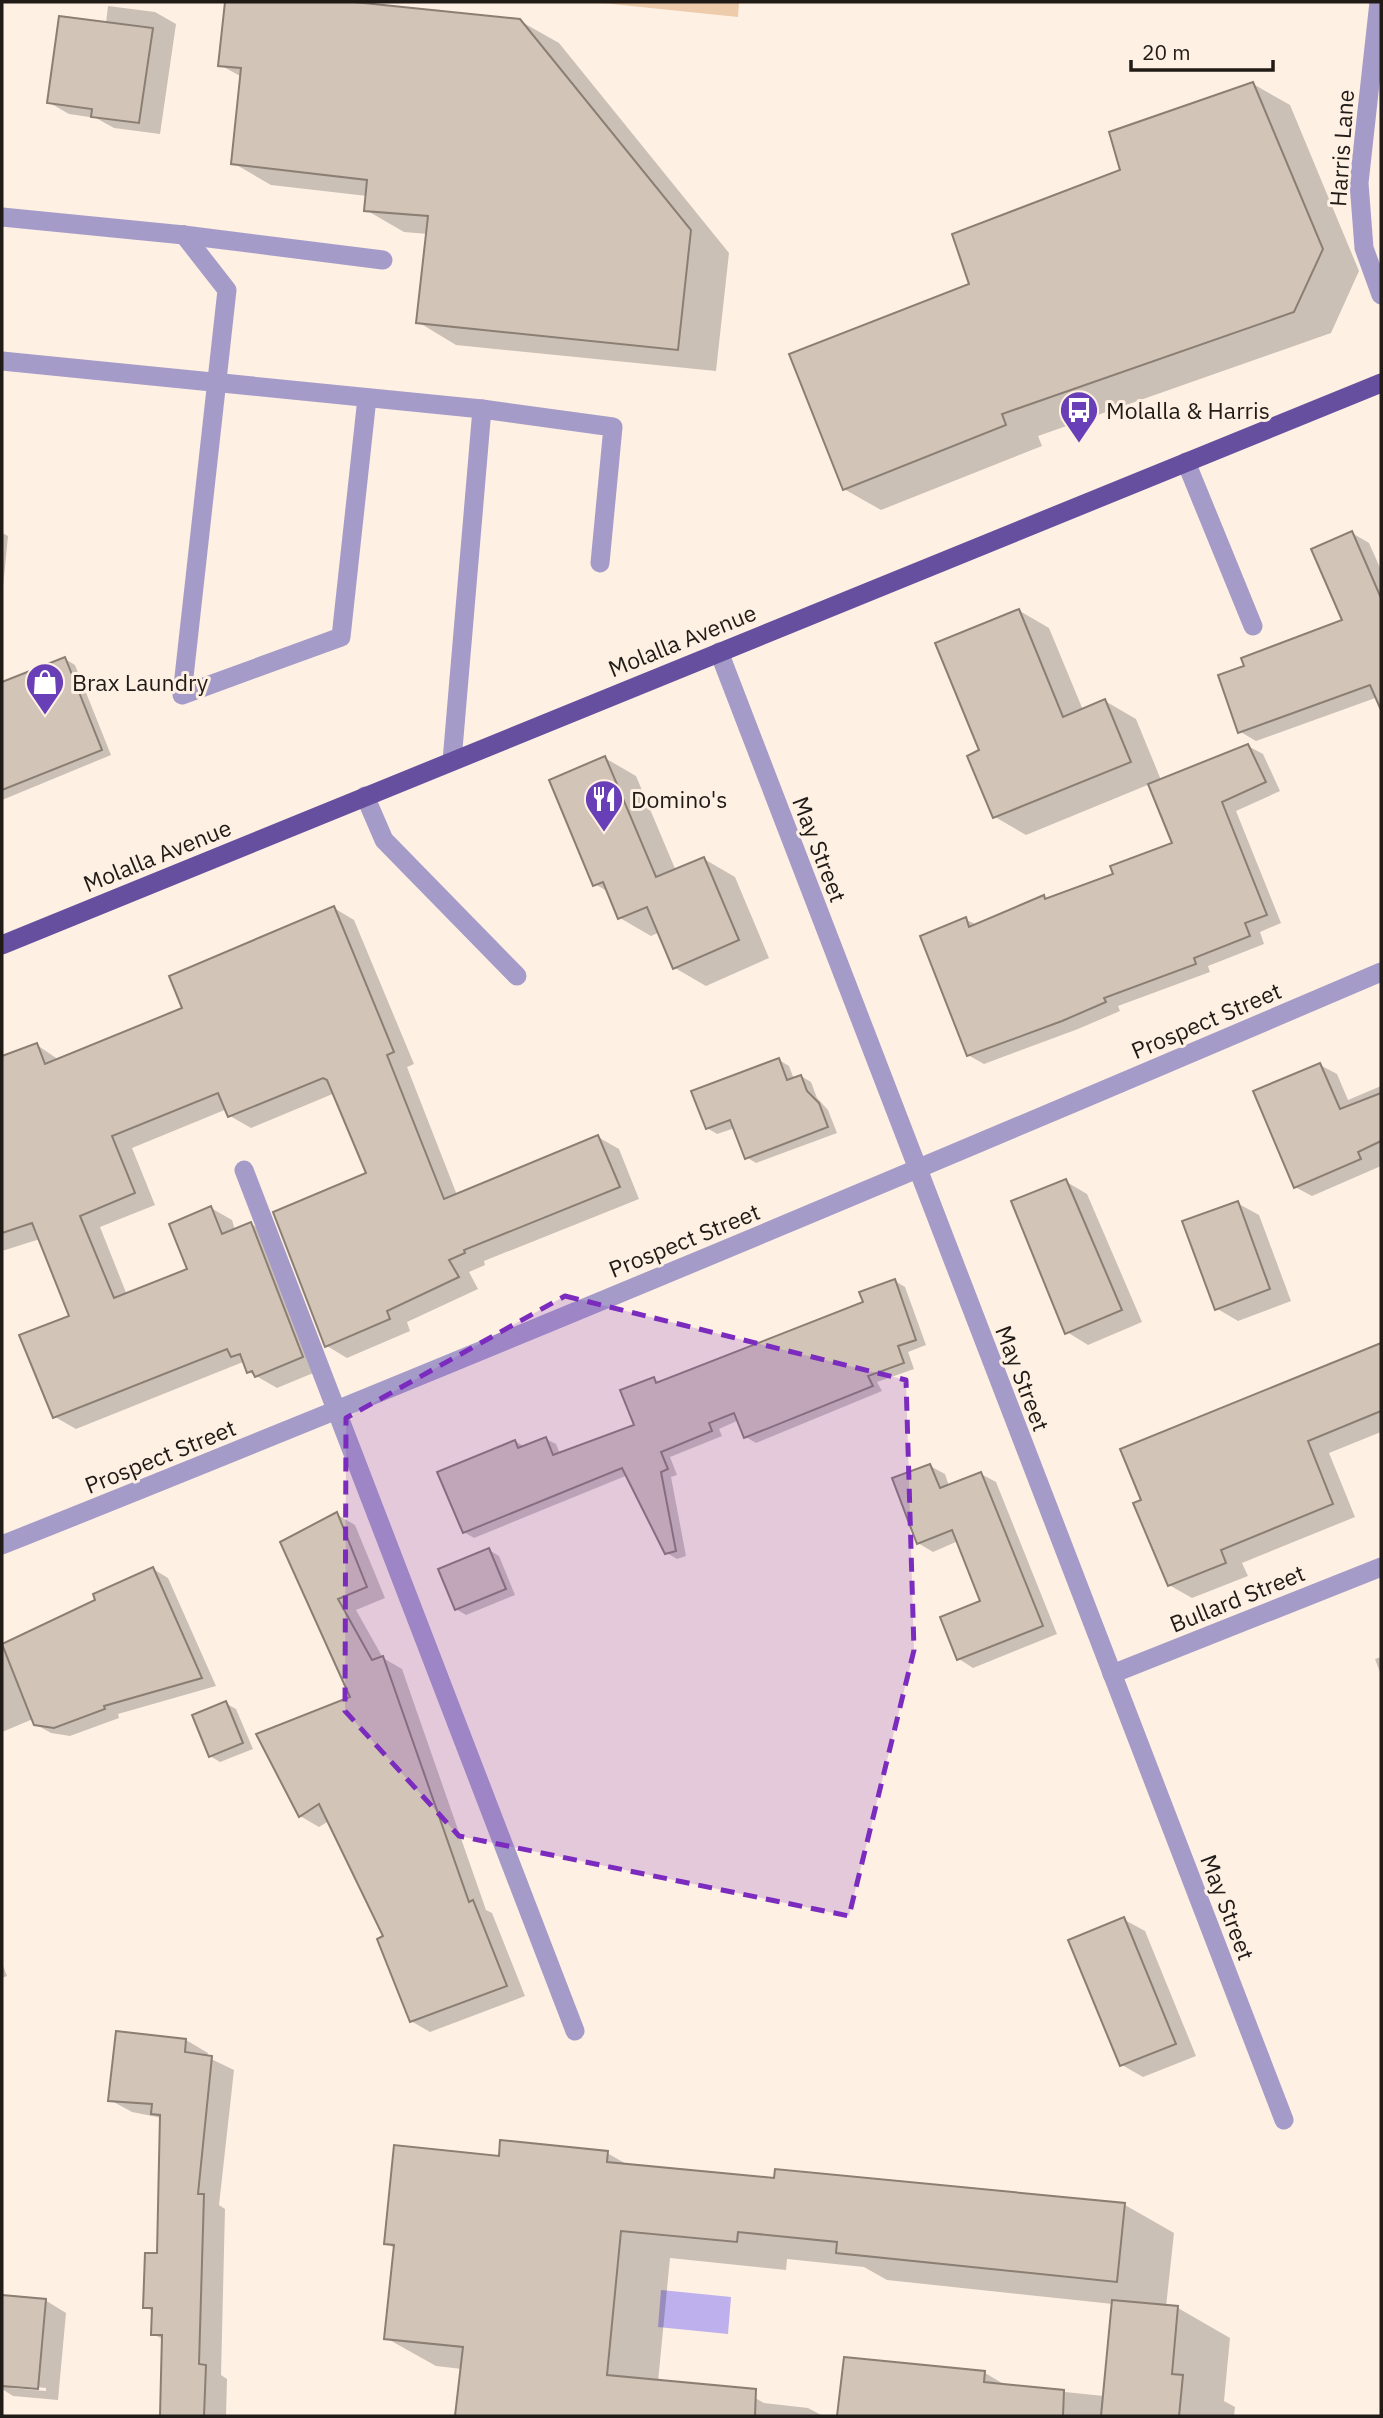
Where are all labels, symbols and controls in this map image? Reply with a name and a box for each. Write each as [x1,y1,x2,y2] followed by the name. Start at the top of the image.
[1131,28,1273,72] scale bar
[1142,38,1191,66] text: 20 m
[1322,88,1360,208] street label: Harris Lane
[1058,389,1100,444] bus stop icon: Molalla & Harris
[1106,395,1270,425] place label: Molalla & Harris
[604,597,760,683] street label: Molalla Avenue
[24,661,66,716] shop icon: Brax Laundry
[72,667,209,697] place label: Brax Laundry
[583,778,625,833] restaurant icon: Domino's
[631,784,727,814] place label: Domino's
[786,792,854,906] street label: May Street
[79,812,235,898] street label: Molalla Avenue
[1126,975,1286,1065] street label: Prospect Street
[604,1196,764,1284] street label: Prospect Street
[989,1321,1057,1435] street label: May Street
[80,1412,240,1500] street label: Prospect Street
[1165,1557,1309,1639] street label: Bullard Street
[1194,1850,1262,1964] street label: May Street

